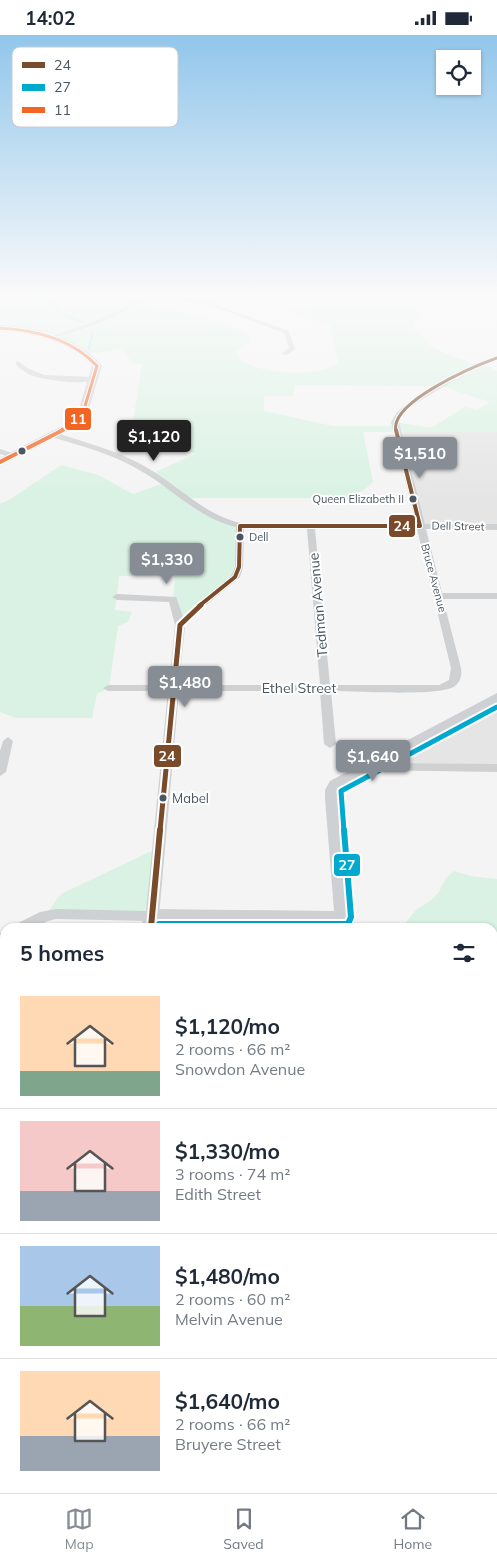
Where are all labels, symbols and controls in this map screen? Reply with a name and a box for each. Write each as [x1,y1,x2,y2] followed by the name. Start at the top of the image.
[25,6,75,30] text: 14:02
[12,47,178,127] legend
[436,50,481,95] map controls
[436,50,481,95] button: locate
[54,56,71,74] text: 24
[54,78,71,96] text: 27
[54,101,71,119] text: 11
[64,407,92,431] line badge: 11
[70,410,86,428] text: 11
[113,419,195,462] pin: $1,120
[128,426,180,446] text: $1,120
[379,437,461,479] pin: $1,510
[394,443,446,463] text: $1,510
[17,446,27,456] unlabelled marker
[312,492,404,506] place label: Queen Elizabeth II
[408,494,418,504] marker: Queen Elizabeth II
[388,514,416,538] line badge: 24
[394,517,411,535] text: 24
[432,519,485,533] street label: Dell Street
[249,530,268,544] place label: Dell
[235,532,245,542] marker: Dell
[418,542,450,614] street label: Bruce Avenue
[126,543,208,585] pin: $1,330
[141,549,193,569] text: $1,330
[304,552,332,658] street label: Tedman Avenue
[144,665,226,708] pin: $1,480
[159,672,211,692] text: $1,480
[262,679,336,697] street label: Ethel Street
[332,739,414,782] pin: $1,640
[153,744,182,768] line badge: 24
[347,746,399,766] text: $1,640
[159,747,176,765] text: 24
[172,790,209,806] place label: Mabel
[158,793,168,803] marker: Mabel
[333,853,361,877] line badge: 27
[339,856,355,874] text: 27
[450,939,478,967] icon: filters
[20,940,104,966] text: 5 homes
[175,1013,280,1039] text: $1,120/mo
[60,1016,120,1076] icon: home
[175,1039,290,1059] text: 2 rooms · 66 m²
[175,1059,305,1079] text: Snowdon Avenue
[175,1138,280,1164] text: $1,330/mo
[60,1141,120,1201] icon: home
[175,1164,290,1184] text: 3 rooms · 74 m²
[175,1184,261,1204] text: Edith Street
[175,1263,280,1289] text: $1,480/mo
[60,1266,120,1326] icon: home
[175,1289,290,1309] text: 2 rooms · 60 m²
[175,1309,283,1329] text: Melvin Avenue
[175,1388,280,1414] text: $1,640/mo
[60,1391,120,1451] icon: home
[175,1414,290,1434] text: 2 rooms · 66 m²
[175,1434,281,1454] text: Bruyere Street
[65,1505,94,1553] tab: Map
[223,1505,264,1553] tab: Saved
[393,1505,432,1553] tab: Home

